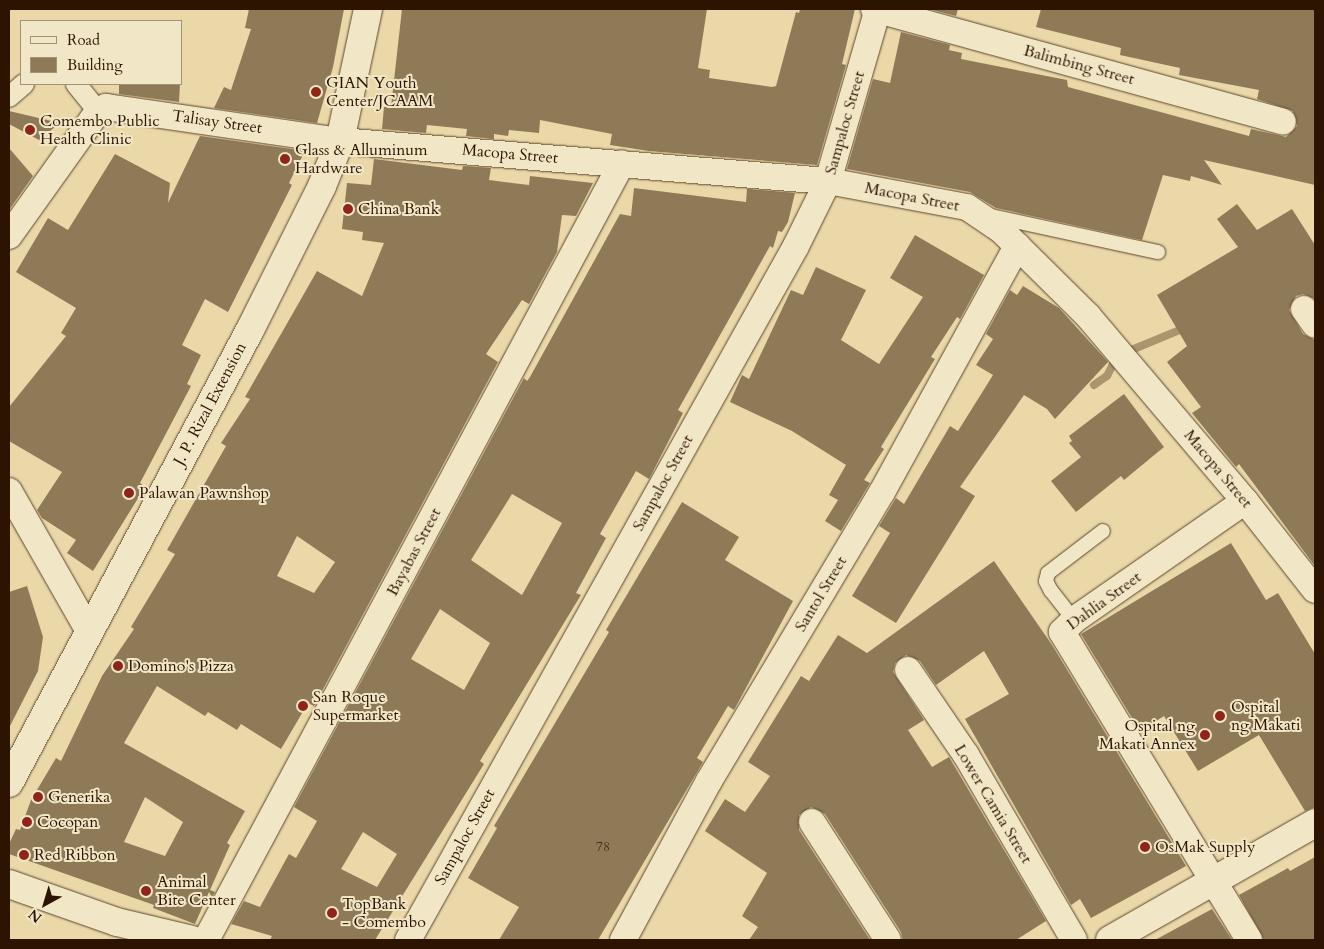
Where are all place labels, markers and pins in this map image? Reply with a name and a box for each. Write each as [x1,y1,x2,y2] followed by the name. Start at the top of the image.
[326,73,433,111] place label: GIAN Youth Center/JCAAM
[310,86,322,98] marker: GIAN Youth Center/JCAAM
[40,111,159,149] place label: Comembo Public Health Clinic
[24,124,36,136] marker: Comembo Public Health Clinic
[295,140,428,178] place label: Glass & Alluminum Hardware
[279,153,291,165] marker: Glass & Alluminum Hardware
[358,199,439,219] place label: China Bank
[342,203,354,215] marker: China Bank
[139,483,269,503] place label: Palawan Pawnshop
[123,487,135,499] marker: Palawan Pawnshop
[128,656,234,676] place label: Domino's Pizza
[112,660,124,672] marker: Domino's Pizza
[313,687,399,725] place label: San Roque Supermarket
[1231,697,1300,735] place label: Ospital ng Makati
[297,700,309,712] marker: San Roque Supermarket
[1213,709,1227,723] marker: Ospital ng Makati
[1099,716,1195,754] place label: Ospital ng Makati Annex
[1199,729,1211,741] marker: Ospital ng Makati Annex
[48,787,110,807] place label: Generika
[32,791,44,803] marker: Generika
[37,812,98,832] place label: Cocopan
[21,816,33,828] marker: Cocopan
[1155,837,1255,857] place label: OsMak Supply
[1139,841,1151,853] marker: OsMak Supply
[34,845,116,865] place label: Red Ribbon
[18,849,30,861] marker: Red Ribbon
[157,872,236,910] place label: Animal Bite Center
[139,884,153,898] marker: Animal Bite Center
[342,894,426,932] place label: TopBank - Comembo
[326,907,338,919] marker: TopBank - Comembo

